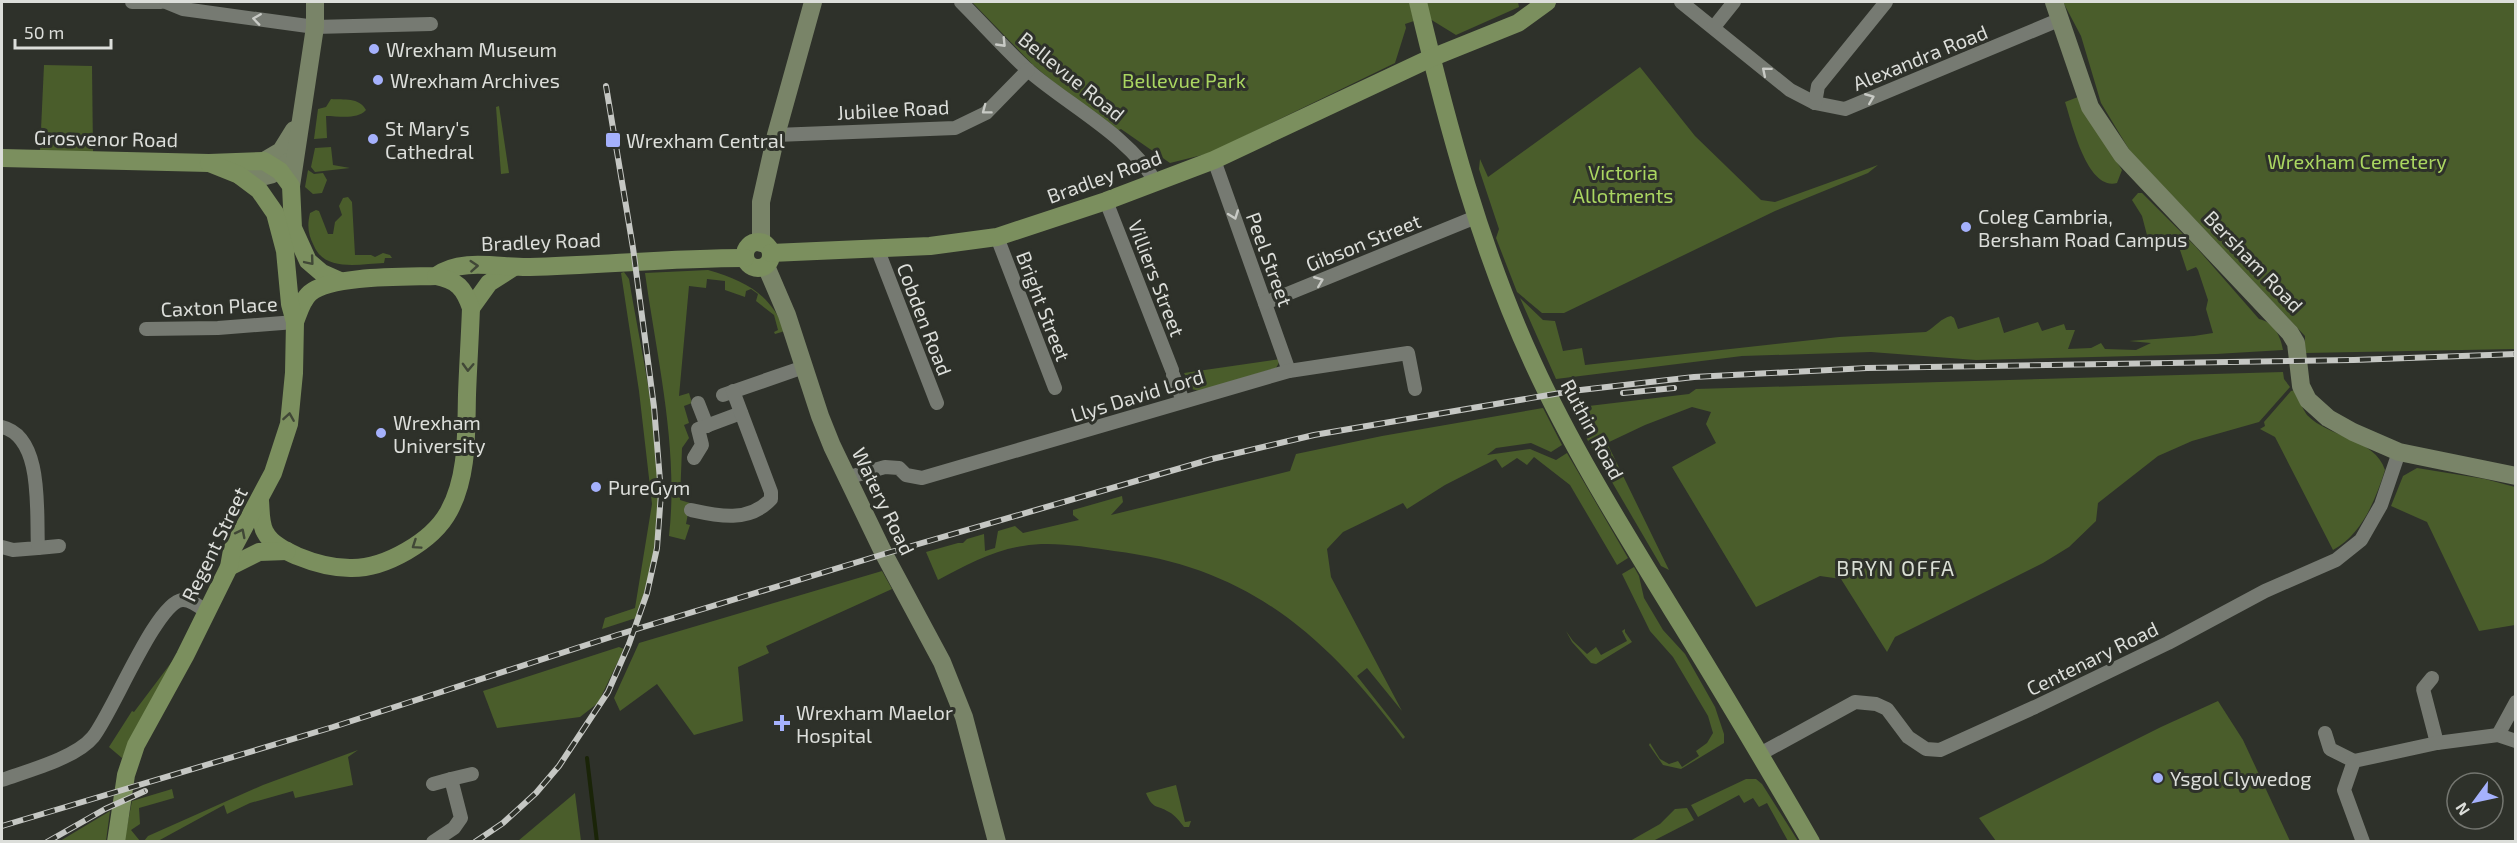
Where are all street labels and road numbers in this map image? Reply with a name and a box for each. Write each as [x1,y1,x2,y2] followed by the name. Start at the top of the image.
[1849,19,1991,95] street label: Alexandra Road
[1014,26,1130,126] street label: Bellevue Road
[836,94,950,124] street label: Jubilee Road
[34,125,178,151] street label: Grosvenor Road
[1043,144,1165,208] street label: Bradley Road
[2200,205,2308,317] street label: Bersham Road
[1302,208,1424,276] street label: Gibson Street
[1242,209,1298,310] street label: Peel Street
[1124,216,1190,340] street label: Villiers Street
[481,227,601,255] street label: Bradley Road
[1012,248,1076,365] street label: Bright Street
[893,259,957,379] street label: Cobden Road
[160,291,278,321] street label: Caxton Place
[1068,363,1206,427] street label: Llys David Lord
[1557,375,1629,483] street label: Ruthin Road
[848,443,920,559] street label: Watery Road
[176,483,252,605] street label: Regent Street
[2022,616,2162,700] street label: Centenary Road

